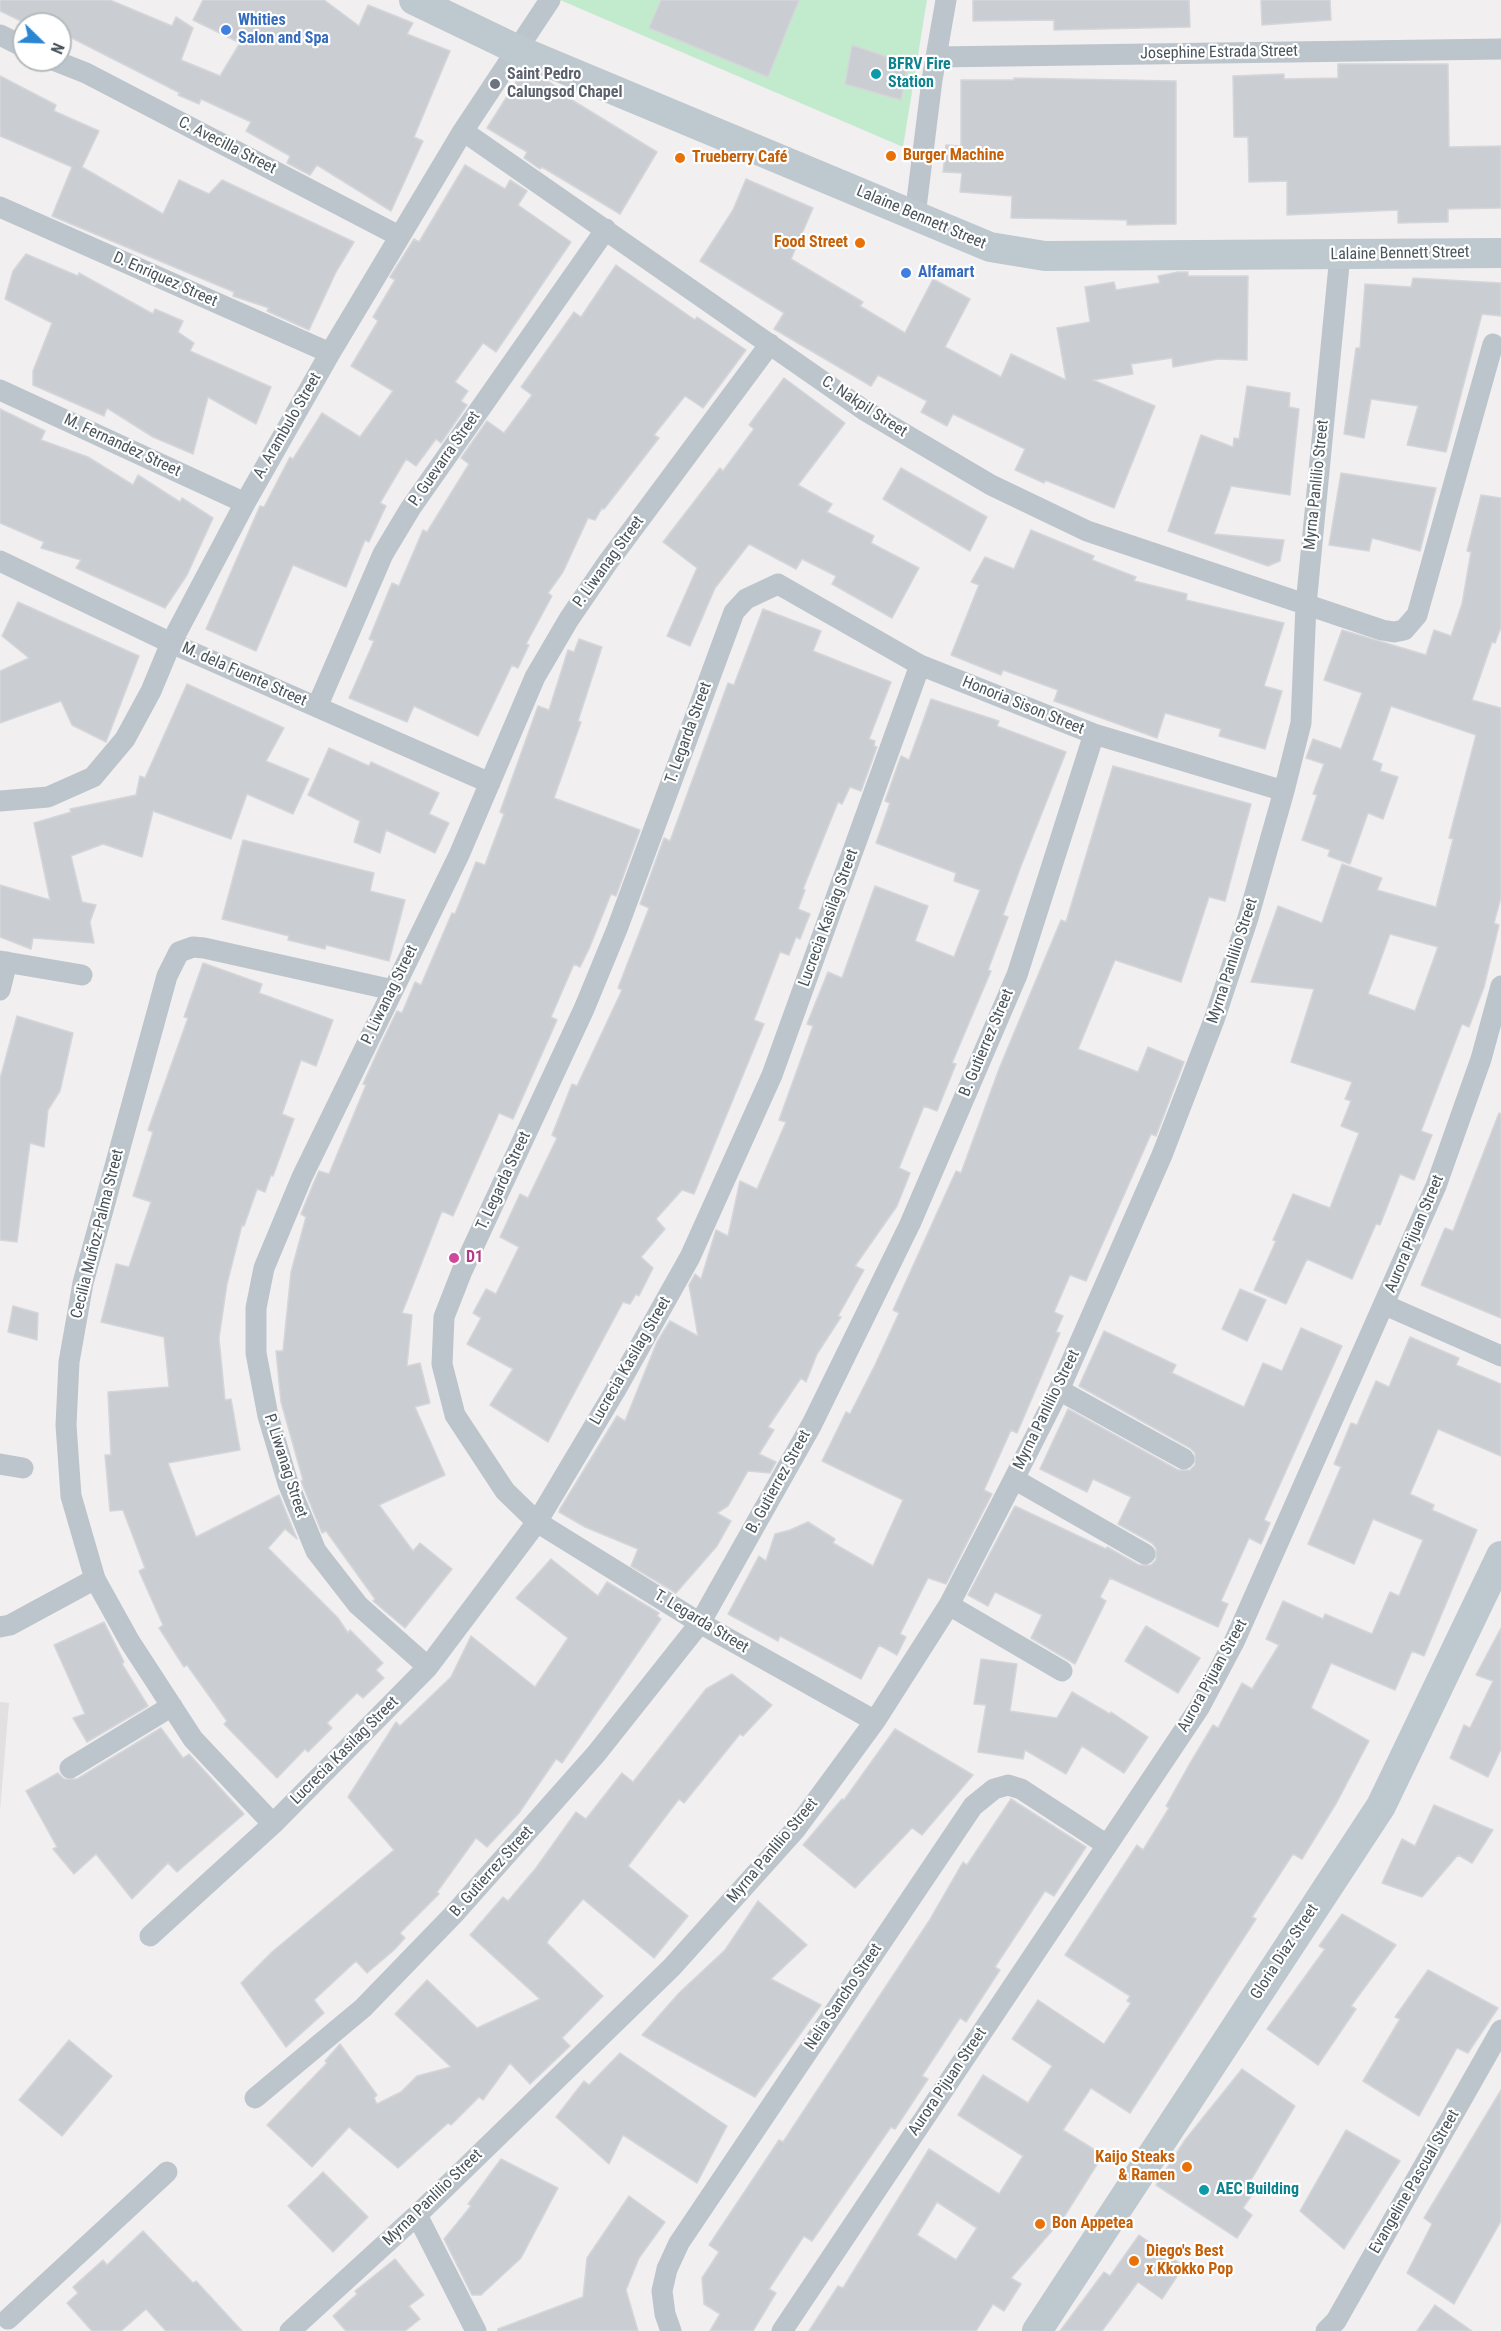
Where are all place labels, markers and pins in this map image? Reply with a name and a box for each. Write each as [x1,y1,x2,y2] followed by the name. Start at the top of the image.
[238,11,329,49] place label: Whities Salon and Spa
[219,23,233,37] marker: Whities Salon and Spa
[888,55,951,93] place label: BFRV Fire Station
[507,65,622,103] place label: Saint Pedro Calungsod Chapel
[869,67,883,81] marker: BFRV Fire Station
[488,77,502,91] marker: Saint Pedro Calungsod Chapel
[903,146,1004,166] place label: Burger Machine
[692,148,787,168] place label: Trueberry Café
[884,149,898,163] marker: Burger Machine
[673,151,687,165] marker: Trueberry Café
[774,233,848,253] place label: Food Street
[853,236,867,250] marker: Food Street
[918,263,974,283] place label: Alfamart
[899,266,913,280] marker: Alfamart
[466,1248,483,1268] place label: D1
[447,1251,461,1265] marker: D1
[1095,2148,1175,2186] place label: Kaijo Steaks & Ramen
[1180,2160,1194,2174] marker: Kaijo Steaks & Ramen
[1216,2180,1299,2200] place label: AEC Building
[1197,2183,1211,2197] marker: AEC Building
[1052,2214,1133,2234] place label: Bon Appetea
[1033,2217,1047,2231] marker: Bon Appetea
[1146,2242,1233,2280] place label: Diego's Best x Kkokko Pop
[1127,2254,1141,2268] marker: Diego's Best x Kkokko Pop

